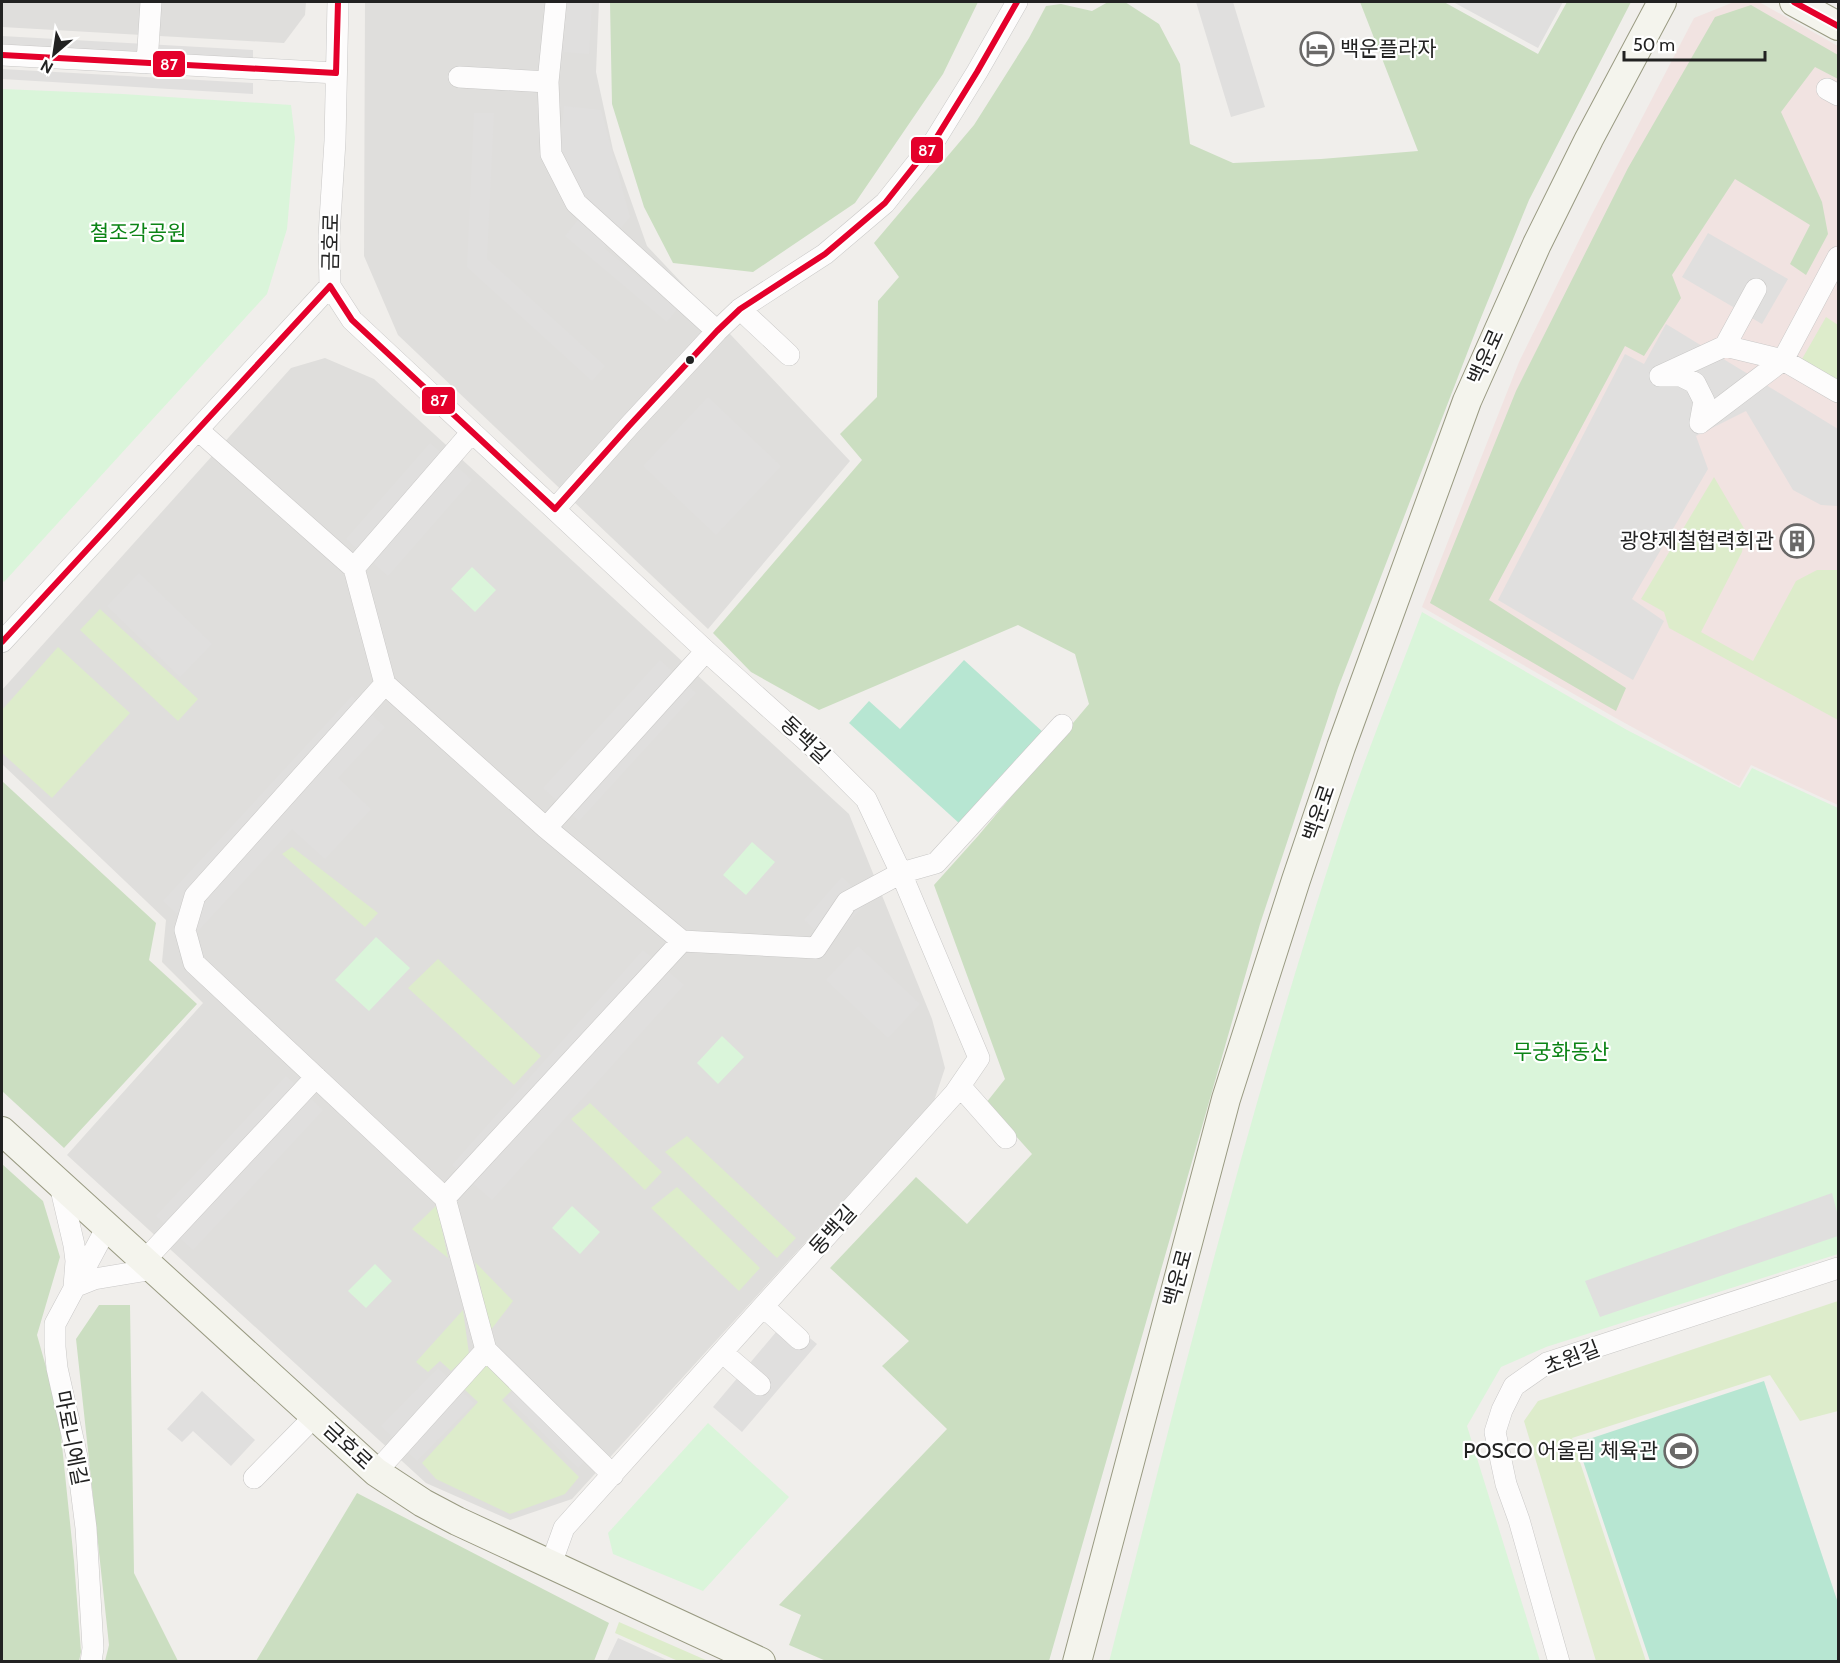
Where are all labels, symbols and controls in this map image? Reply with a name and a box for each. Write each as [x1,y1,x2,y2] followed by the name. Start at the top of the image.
[24,24,84,84] north arrow
[1624,24,1765,62] scale bar
[1299,31,1335,67] hotel icon: 백운플라자
[1633,34,1675,56] text: 50 m
[1340,36,1437,61] place label: 백운플라자
[152,50,186,78] line badge: 87
[160,55,179,74] text: 87
[37,56,57,78] text: N
[910,136,944,164] line badge: 87
[918,141,937,160] text: 87
[317,213,344,271] street label: 금호로
[90,220,186,245] park label: 철조각공원
[1462,325,1509,388] street label: 백운로
[684,354,696,366] unlabelled marker
[421,386,456,415] line badge: 87
[430,391,449,410] text: 87
[1779,523,1815,559] building icon: 광양제철협력회관
[1619,528,1774,553] place label: 광양제철협력회관
[776,711,835,769] street label: 동백길
[1297,781,1340,844] street label: 백운로
[1513,1039,1609,1064] park label: 무궁화동산
[804,1200,861,1260] street label: 동백길
[1158,1247,1197,1309] street label: 백운로
[1540,1335,1603,1380] street label: 초원길
[50,1388,93,1488] street label: 마로니에길
[319,1417,378,1475] street label: 금호로
[1663,1433,1699,1469] sports icon: POSCO 어울림 체육관
[1463,1438,1658,1463] place label: POSCO 어울림 체육관

